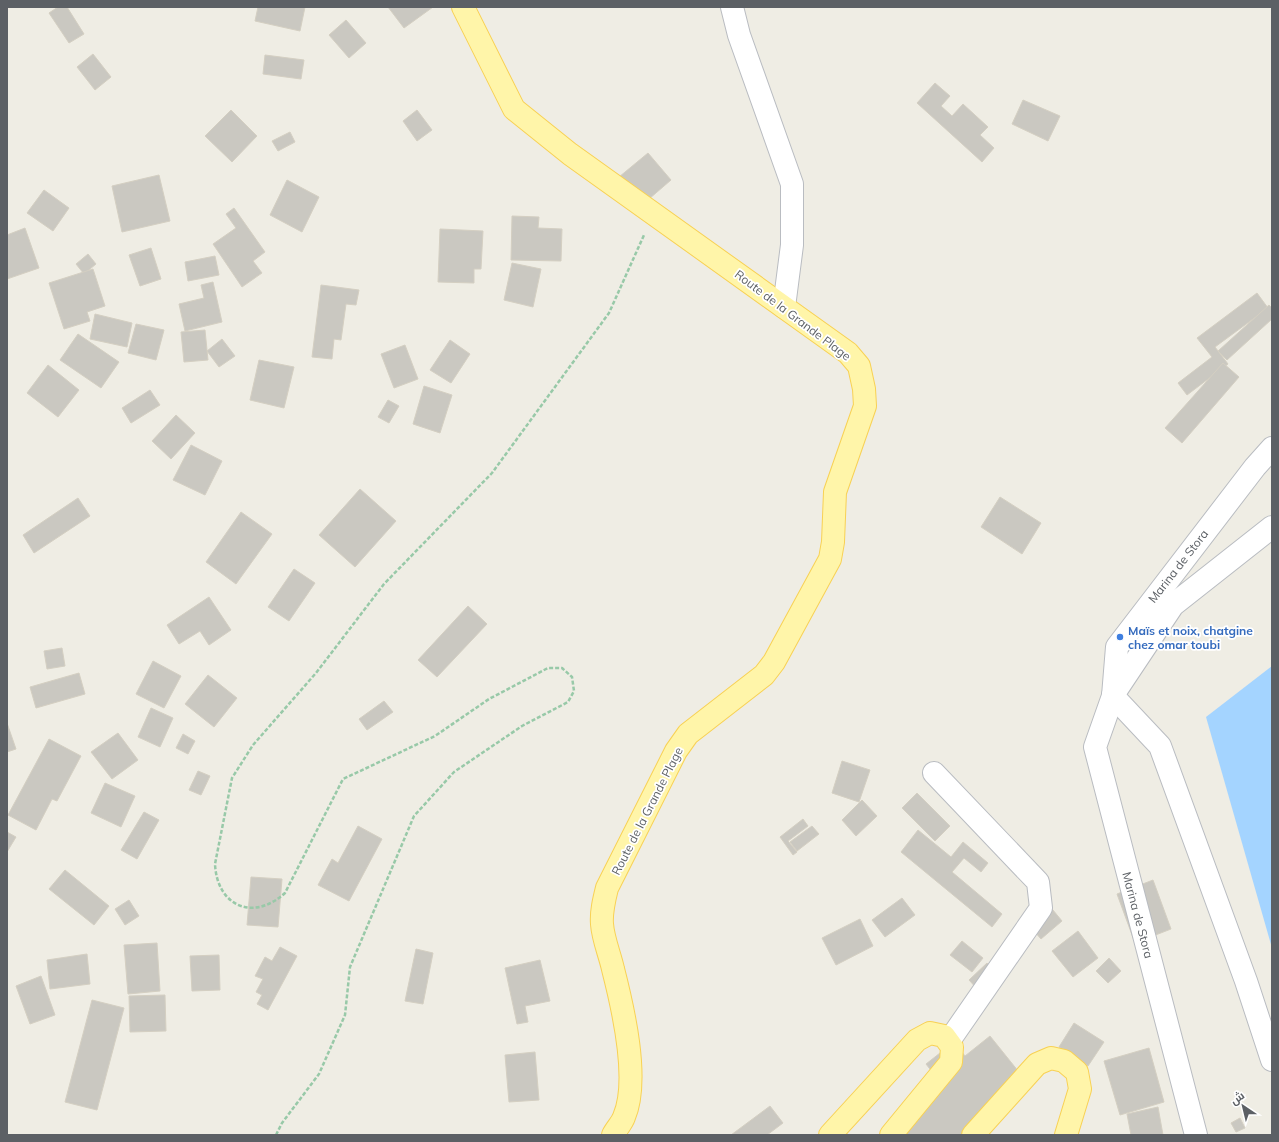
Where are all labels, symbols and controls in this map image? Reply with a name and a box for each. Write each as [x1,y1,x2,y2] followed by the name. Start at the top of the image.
[732,266,854,364] street label: Route de la Grande Plage
[1145,526,1211,606] street label: Marina de Stora
[1128,623,1253,652] place label: Maïs et noix, chatgine chez omar toubi
[1115,632,1125,642] marker: Maïs et noix, chatgine chez omar toubi
[608,745,686,877] street label: Route de la Grande Plage
[1119,870,1157,960] street label: Marina de Stora
[1223,1086,1263,1126] north arrow
[1227,1088,1247,1108] text: ش

